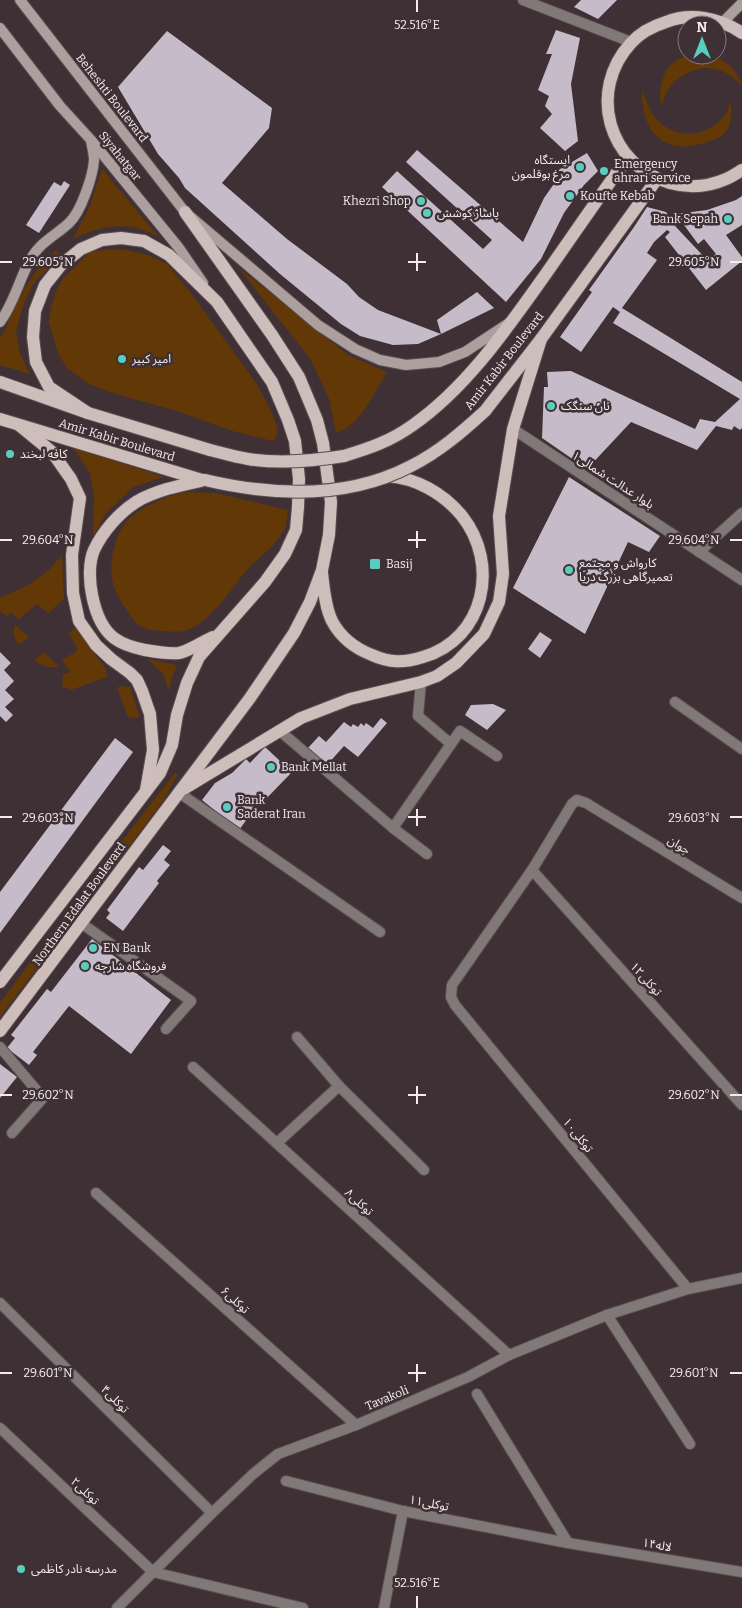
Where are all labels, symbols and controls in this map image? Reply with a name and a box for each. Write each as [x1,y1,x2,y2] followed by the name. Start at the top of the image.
[677,15,727,65] north arrow
[394,18,440,32] text: 52.516°E
[697,19,708,36] text: N
[73,51,151,145] street label: Beheshti Boulevard
[96,128,145,184] street label: Siyahatgar
[512,153,570,183] place label: ایستگاه مرغ بوقلمون
[614,157,691,185] place label: Emergency ahrari service
[574,161,586,173] marker: ایستگاه مرغ بوقلمون
[598,165,610,177] marker: Emergency ahrari service
[580,189,655,203] place label: Koufte Kebab
[564,190,576,202] marker: Koufte Kebab
[343,194,411,208] place label: Khezri Shop
[415,195,427,207] marker: Khezri Shop
[437,206,499,221] place label: پاساژ کوشش
[421,207,433,219] marker: پاساژ کوشش
[652,212,719,226] place label: Bank Sepah
[722,213,734,225] marker: Bank Sepah
[23,255,74,269] text: 29.605°N
[669,255,720,269] text: 29.605°N
[461,309,547,413] street label: Amir Kabir Boulevard
[131,352,171,366] place label: امیر کبیر
[116,353,128,365] marker: امیر کبیر
[561,399,610,413] place label: نان سنگک
[545,400,557,412] marker: نان سنگک
[57,416,177,464] street label: Amir Kabir Boulevard
[20,447,68,461] place label: کافه لبخند
[4,448,16,460] marker: کافه لبخند
[569,448,657,512] street label: بلوار عدالت شمالی۱
[22,533,74,547] text: 29.604°N
[668,533,720,547] text: 29.604°N
[579,556,673,584] place label: کارواش و مجتمع تعمیرگاهی بزرگ دریا
[368,557,382,571] marker: Basij
[386,557,413,571] place label: Basij
[563,564,575,576] marker: کارواش و مجتمع تعمیرگاهی بزرگ دریا
[281,760,347,774] place label: Bank Mellat
[265,761,277,773] marker: Bank Mellat
[237,793,306,821] place label: Bank Saderat Iran
[221,801,233,813] marker: Bank Saderat Iran
[22,811,74,825] text: 29.603°N
[668,811,720,825] text: 29.603°N
[665,833,693,857] street label: جوان
[30,840,128,968] street label: Northern Edalat Boulevard
[103,941,151,955] place label: EN Bank
[87,942,99,954] marker: EN Bank
[95,959,166,973] place label: فروشگاه شارجه
[627,959,665,999] street label: توکلی۱۲
[79,960,91,972] marker: فروشگاه شارجه
[22,1088,74,1102] text: 29.602°N
[668,1088,720,1102] text: 29.602°N
[560,1115,596,1155] street label: ۱۰توکلی
[342,1186,376,1219] street label: توکلی۸
[218,1284,252,1317] street label: توکلی۶
[23,1366,73,1380] text: 29.601°N
[669,1366,719,1380] text: 29.601°N
[98,1382,132,1416] street label: توکلی۴
[363,1382,411,1413] street label: Tavakoli
[68,1474,102,1508] street label: توکلی۲
[408,1492,451,1514] street label: توکلی۱۱
[641,1536,673,1554] street label: لاله۱۴
[31,1562,117,1576] place label: مدرسه نادر کاظمی
[15,1563,27,1575] marker: مدرسه نادر کاظمی
[394,1576,440,1590] text: 52.516°E

